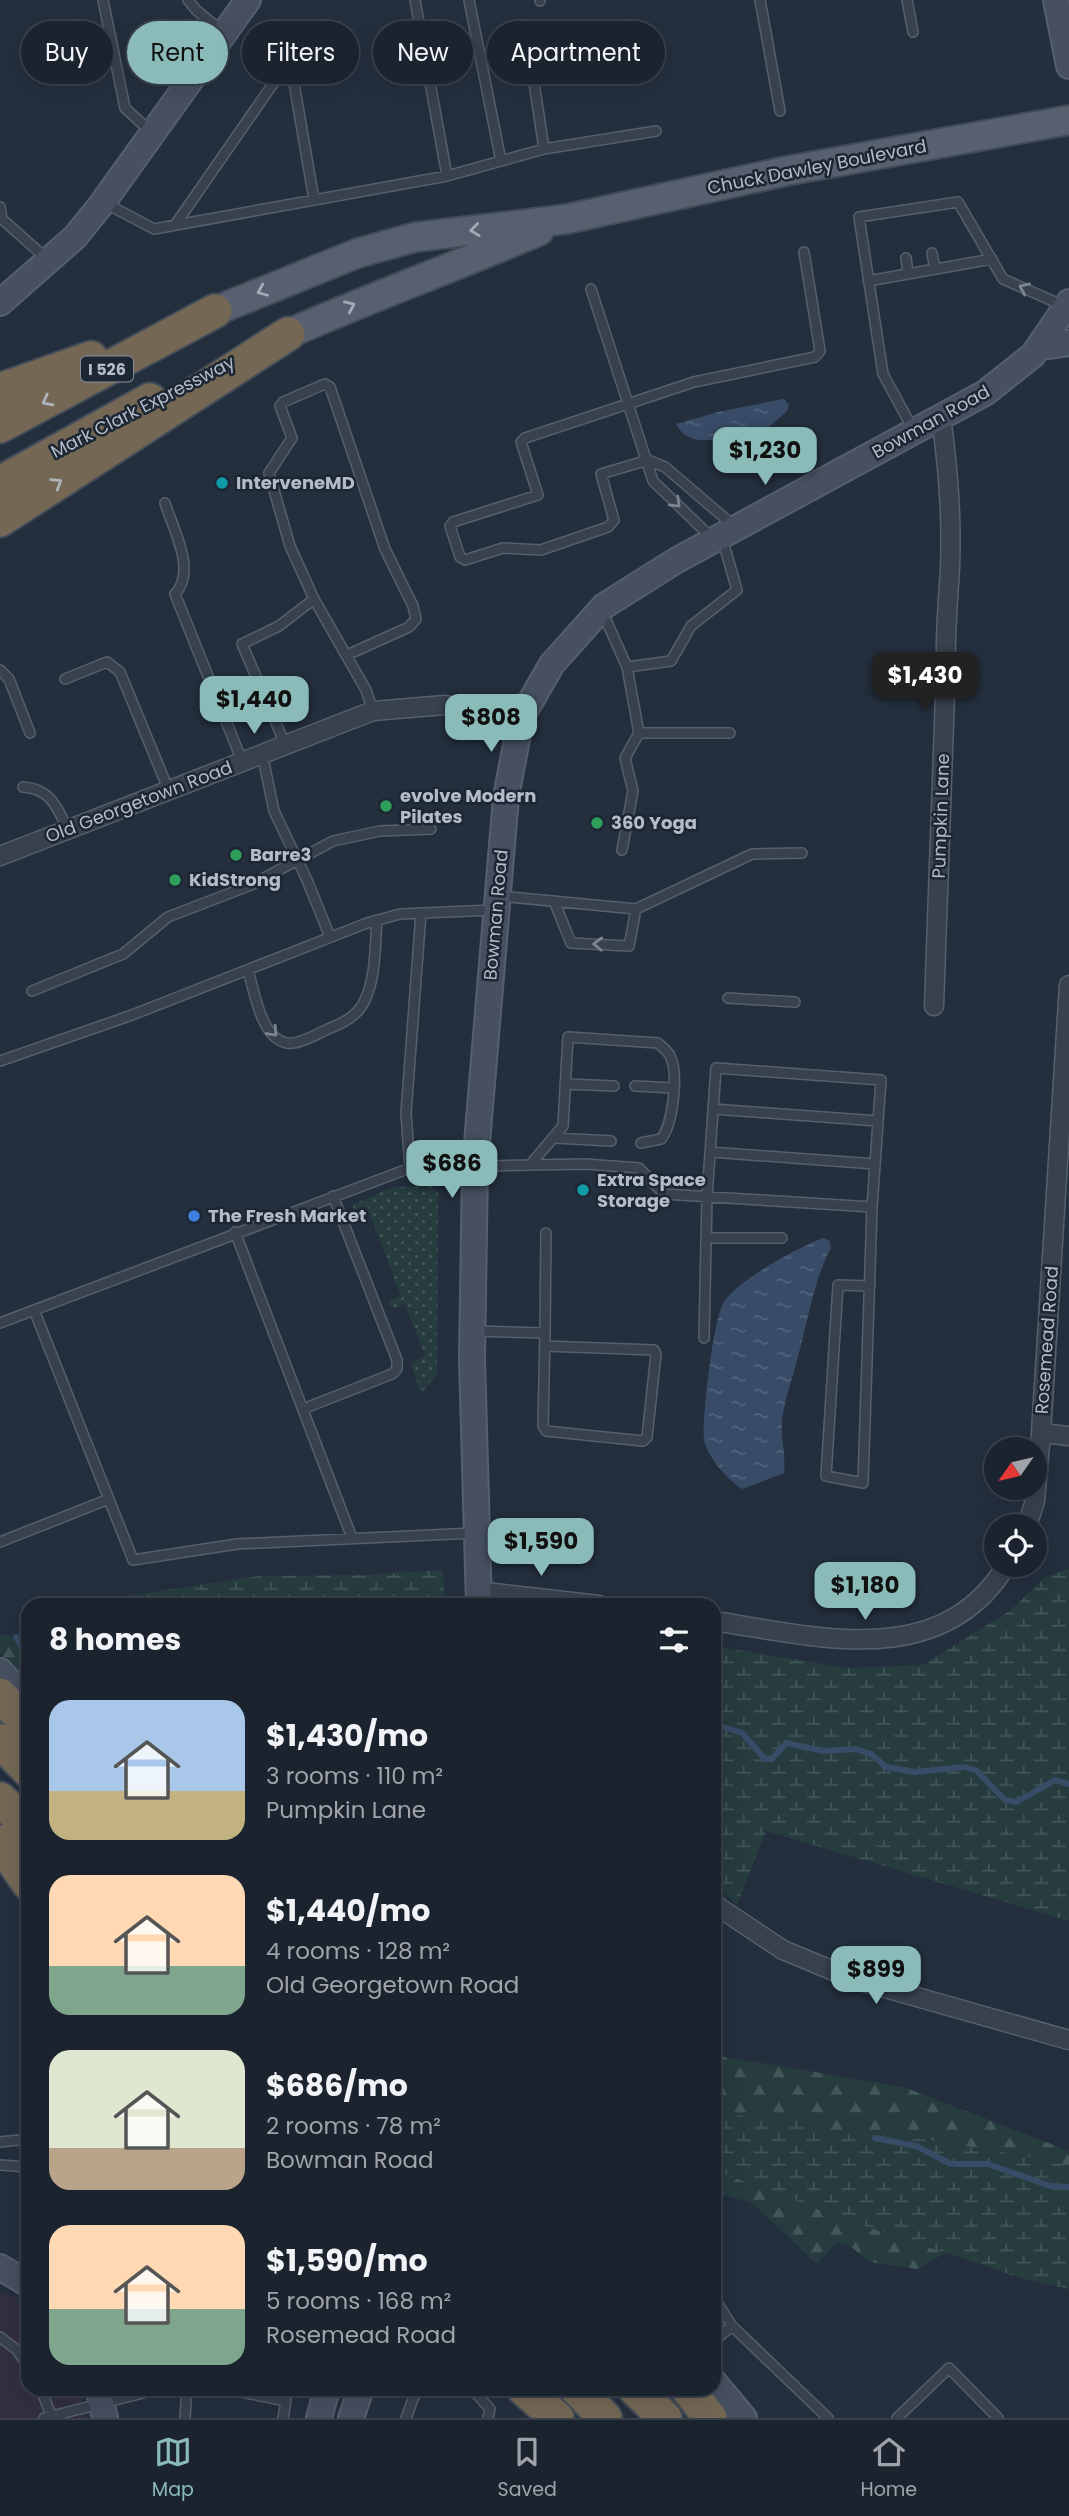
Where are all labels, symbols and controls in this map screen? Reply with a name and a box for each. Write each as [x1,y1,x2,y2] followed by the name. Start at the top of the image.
[21,21,113,84] chip: Buy
[127,21,228,84] chip: Rent
[242,21,359,84] chip: Filters
[373,21,473,84] chip: New
[487,21,665,84] chip: Apartment
[705,133,929,200] street label: Chuck Dawley Boulevard
[469,222,481,237] one-way arrow
[1019,282,1031,296] one-way arrow
[257,283,269,297] one-way arrow
[343,300,356,314] one-way arrow
[46,349,239,464] street label: Mark Clark Expressway
[81,356,133,382] road number: I 526
[867,379,994,464] street label: Bowman Road
[41,393,54,407] one-way arrow
[708,428,822,487] pin: $1,230
[729,434,801,466] text: $1,230
[236,470,355,495] place label: InterveneMD
[214,475,230,491] marker: InterveneMD
[50,478,63,491] one-way arrow
[667,495,680,507] one-way arrow
[868,652,982,712] pin: $1,430
[888,659,962,691] text: $1,430
[197,676,311,736] pin: $1,440
[216,683,292,715] text: $1,440
[450,694,532,754] pin: $808
[461,701,521,733] text: $808
[926,753,955,879] street label: Pumpkin Lane
[42,754,236,849] street label: Old Georgetown Road
[400,783,536,829] place label: evolve Modern Pilates
[378,798,394,814] marker: evolve Modern Pilates
[611,810,697,835] place label: 360 Yoga
[589,815,605,831] marker: 360 Yoga
[250,842,311,867] place label: Barre3
[228,847,244,863] marker: Barre3
[477,849,514,981] street label: Bowman Road
[189,867,281,892] place label: KidStrong
[167,872,183,888] marker: KidStrong
[592,937,603,952] one-way arrow
[265,1023,277,1036] one-way arrow
[411,1140,493,1200] pin: $686
[422,1147,482,1179] text: $686
[597,1167,706,1213] place label: Extra Space Storage
[575,1182,591,1198] marker: Extra Space Storage
[208,1203,366,1228] place label: The Fresh Market
[186,1208,202,1224] marker: The Fresh Market
[1029,1265,1064,1415] street label: Rosemead Road
[984,1437,1046,1500] north arrow
[984,1437,1047,1577] map controls
[984,1514,1047,1577] button: locate
[484,1518,598,1578] pin: $1,590
[504,1525,578,1557] text: $1,590
[808,1562,922,1622] pin: $1,180
[831,1569,899,1601] text: $1,180
[49,1618,181,1661] text: 8 homes
[655,1621,693,1659] icon: filters
[266,1714,428,1757] text: $1,430/mo
[105,1728,189,1812] icon: home
[266,1760,443,1792] text: 3 rooms · 110 m²
[266,1794,426,1826] text: Pumpkin Lane
[266,1889,430,1932] text: $1,440/mo
[105,1903,189,1987] icon: home
[266,1935,450,1967] text: 4 rooms · 128 m²
[835,1946,917,2006] pin: $899
[847,1953,905,1985] text: $899
[266,1969,519,2001] text: Old Georgetown Road
[266,2064,408,2107] text: $686/mo
[105,2078,189,2162] icon: home
[266,2110,441,2142] text: 2 rooms · 78 m²
[266,2144,434,2176] text: Bowman Road
[266,2239,428,2282] text: $1,590/mo
[105,2253,189,2337] icon: home
[266,2285,451,2317] text: 5 rooms · 168 m²
[266,2319,456,2351] text: Rosemead Road
[152,2433,194,2504] tab: Map
[498,2433,557,2504] tab: Saved
[860,2433,917,2504] tab: Home

